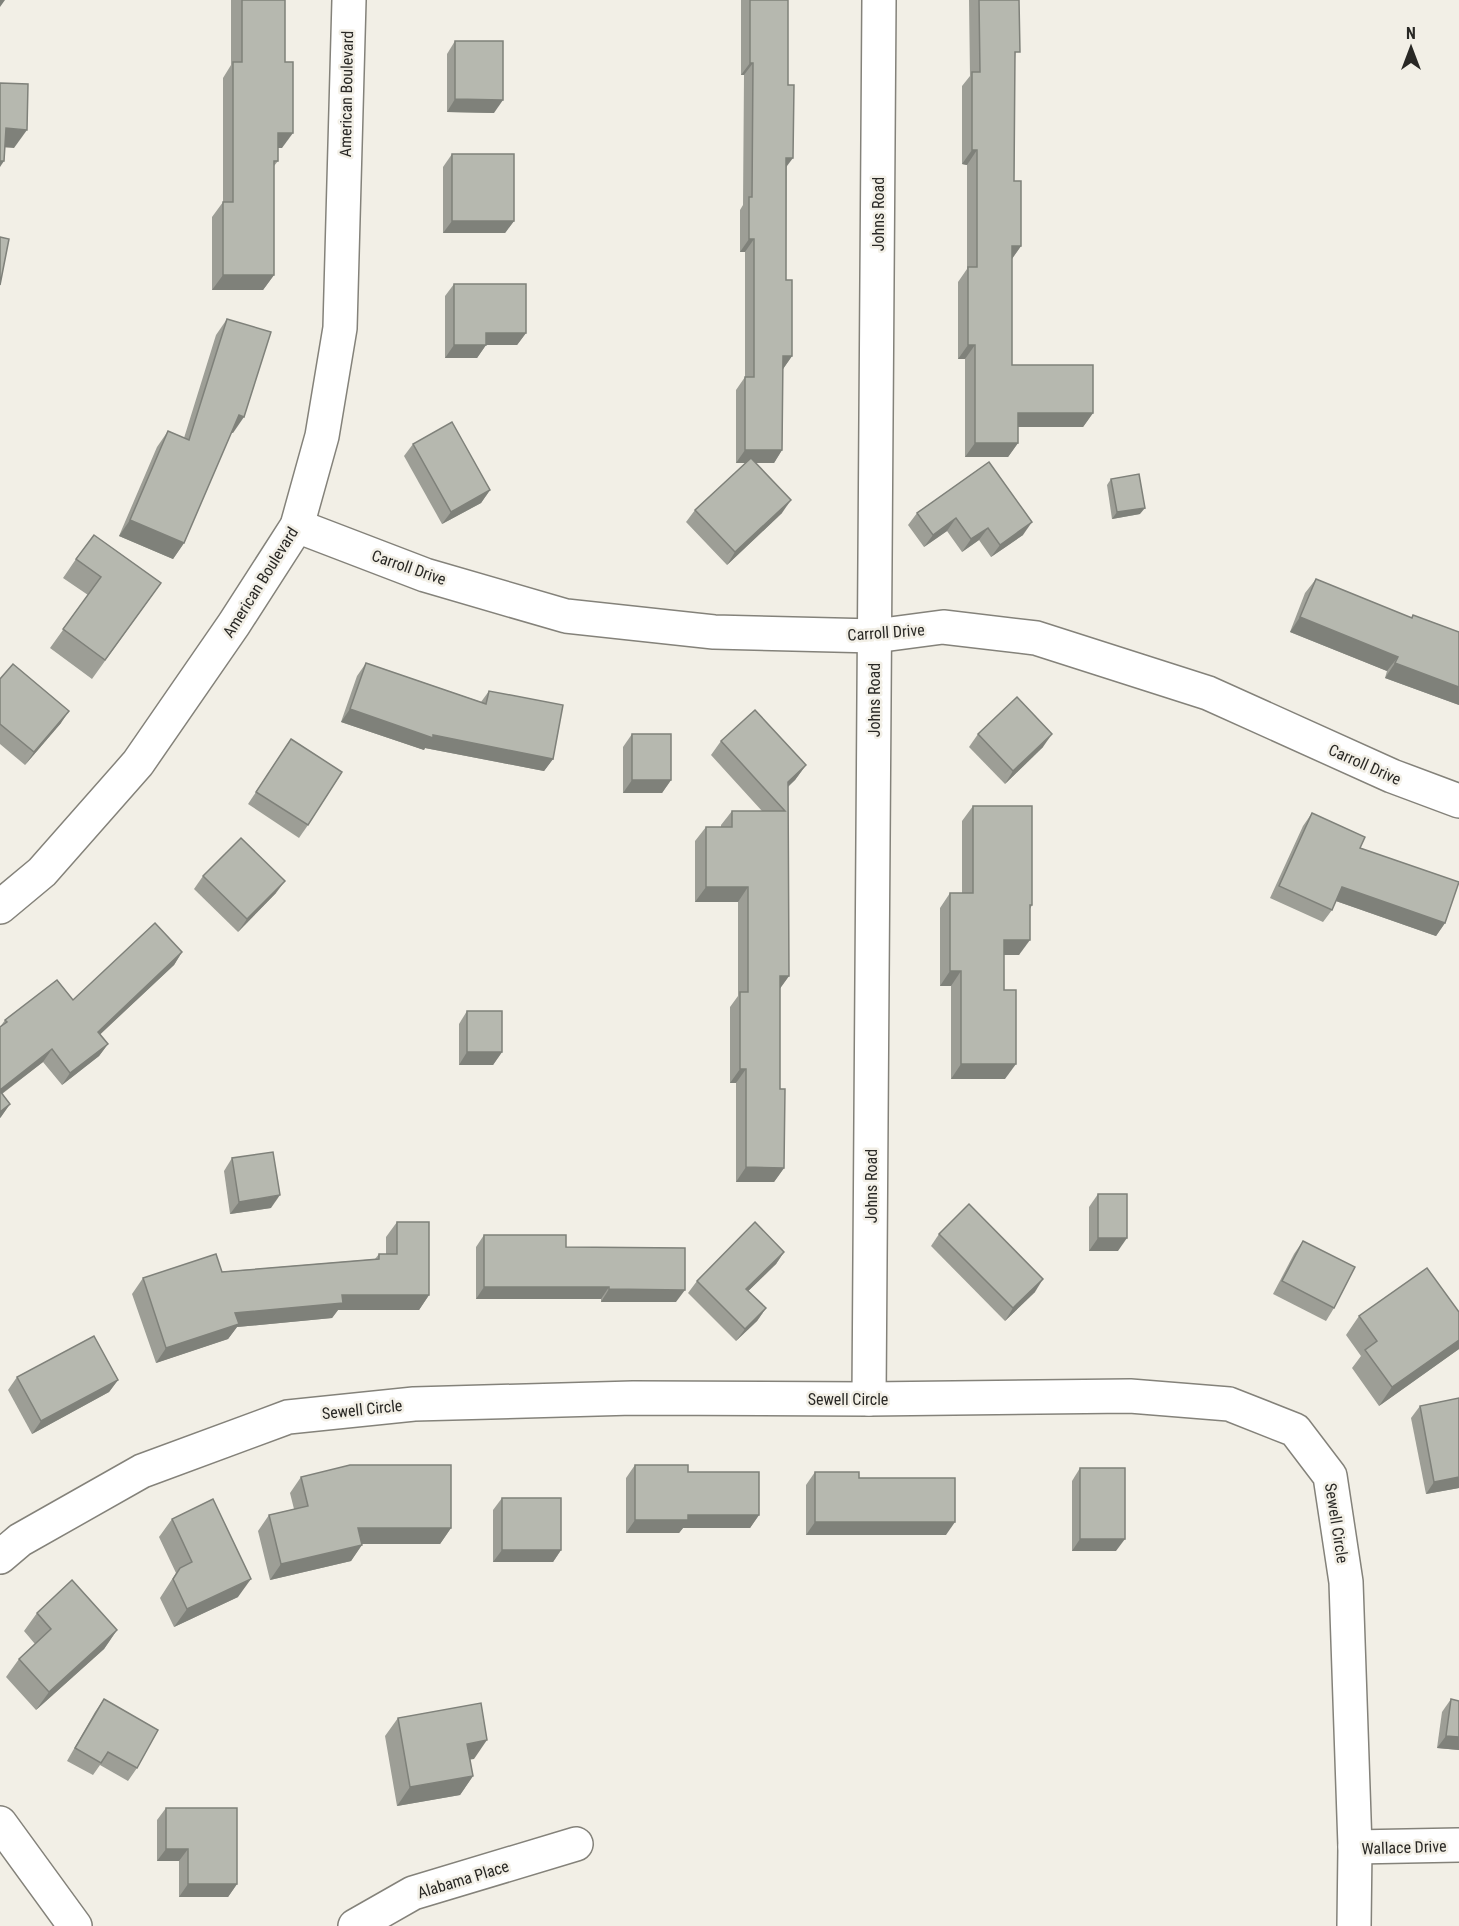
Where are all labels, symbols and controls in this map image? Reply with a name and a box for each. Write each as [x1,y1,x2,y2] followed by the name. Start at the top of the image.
[1381,18,1441,78] north arrow
[1406,24,1416,43] text: N
[336,31,357,157] street label: American Boulevard
[869,177,888,251] street label: Johns Road
[219,524,302,641] street label: American Boulevard
[369,546,448,589] street label: Carroll Drive
[847,620,925,645] street label: Carroll Drive
[865,663,884,737] street label: Johns Road
[1326,740,1404,789] street label: Carroll Drive
[862,1149,881,1223] street label: Johns Road
[808,1390,888,1409] street label: Sewell Circle
[321,1396,403,1423] street label: Sewell Circle
[1321,1482,1352,1564] street label: Sewell Circle
[1361,1837,1447,1858] street label: Wallace Drive
[415,1857,511,1902] street label: Alabama Place

